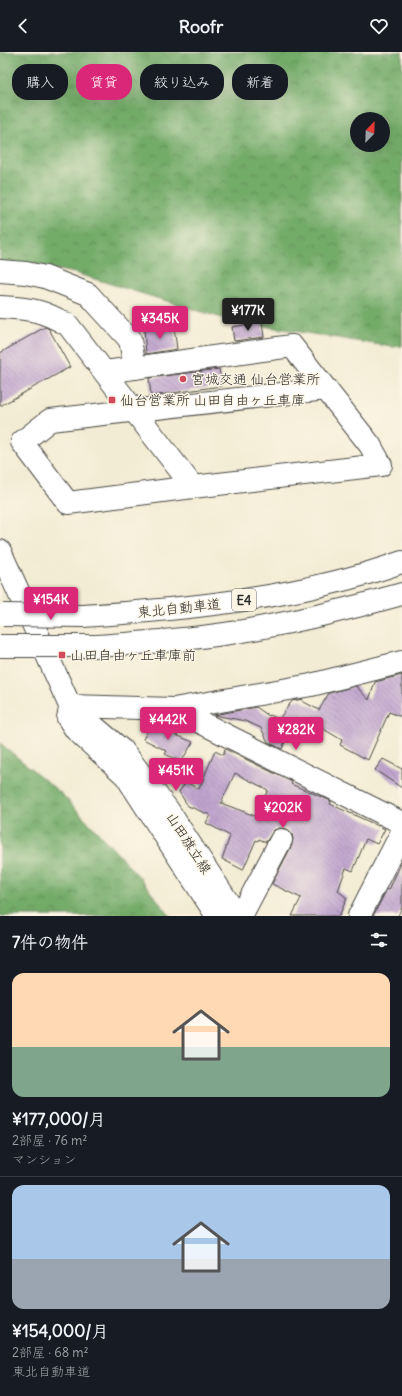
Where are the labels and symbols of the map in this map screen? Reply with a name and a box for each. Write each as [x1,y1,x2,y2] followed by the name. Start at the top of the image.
[350,112,390,152] north arrow
[220,298,276,332] pin: ¥177K
[132,306,188,340] pin: ¥345K
[191,370,320,388] place label: 宮城交通 仙台営業所
[178,374,188,384] marker: 宮城交通 仙台営業所
[120,391,305,409] place label: 仙台営業所 山田自由ヶ丘車庫
[107,395,117,405] marker: 仙台営業所 山田自由ヶ丘車庫
[23,587,79,621] pin: ¥154K
[232,589,256,611] road number: E4
[136,595,222,621] street label: 東北自動車道
[70,646,196,664] place label: 山田自由ヶ丘車庫前
[57,650,67,660] marker: 山田自由ヶ丘車庫前
[140,707,196,741] pin: ¥442K
[268,717,324,751] pin: ¥282K
[148,758,204,792] pin: ¥451K
[255,795,311,829] pin: ¥202K
[162,809,216,877] street label: 山田旗立線

